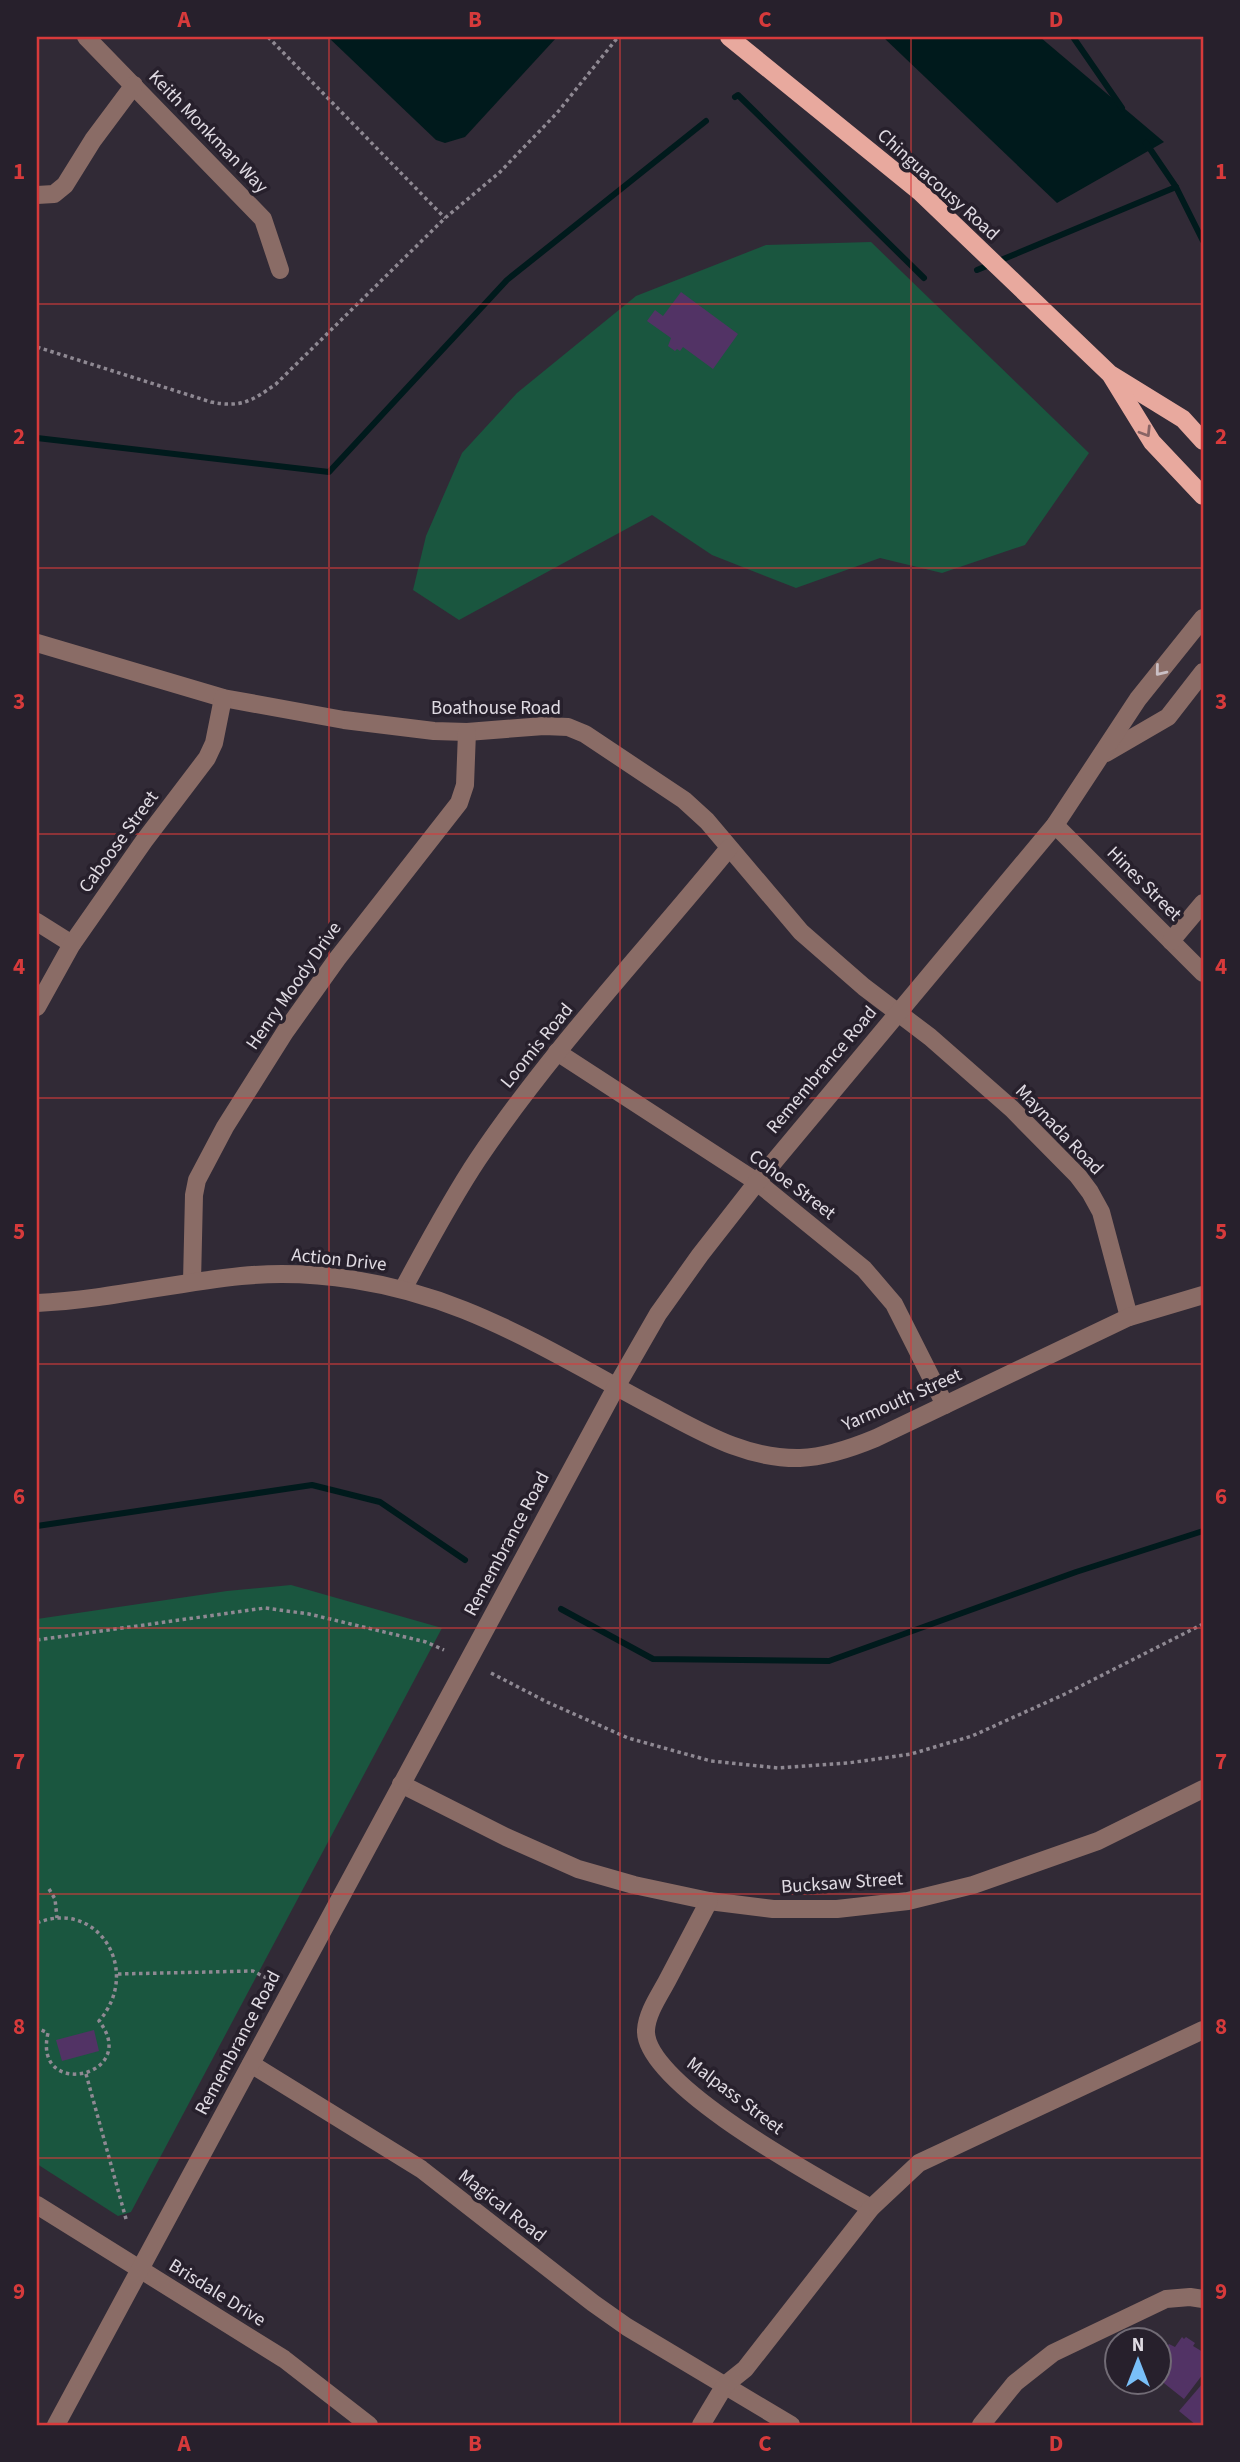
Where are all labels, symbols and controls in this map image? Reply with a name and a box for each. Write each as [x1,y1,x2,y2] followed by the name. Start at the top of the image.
[176,3,191,36] text: A
[468,3,482,36] text: B
[758,3,772,36] text: C
[1049,3,1063,36] text: D
[142,64,274,200] street label: Keith Monkman Way
[871,123,1005,247] street label: Chinguacousy Road
[13,155,25,188] text: 1
[1215,155,1227,188] text: 1
[13,420,25,453] text: 2
[1215,420,1227,453] text: 2
[1138,425,1151,438] one-way arrow
[1156,663,1169,675] one-way arrow
[13,685,25,718] text: 3
[1215,685,1227,718] text: 3
[431,695,561,722] street label: Boathouse Road
[73,785,166,899] street label: Caboose Street
[1100,840,1188,928] street label: Hines Street
[240,917,348,1055] street label: Henry Moody Drive
[13,950,25,983] text: 4
[1215,950,1227,983] text: 4
[494,998,580,1094] street label: Loomis Road
[760,1000,884,1140] street label: Remembrance Road
[1009,1079,1109,1181] street label: Maynada Road
[743,1143,842,1227] street label: Cohoe Street
[13,1215,25,1248] text: 5
[1215,1215,1227,1248] text: 5
[290,1242,388,1278] street label: Action Drive
[837,1361,967,1439] street label: Yarmouth Street
[458,1467,556,1621] street label: Remembrance Road
[13,1480,25,1513] text: 6
[1215,1480,1227,1513] text: 6
[13,1745,25,1778] text: 7
[1215,1745,1227,1778] text: 7
[780,1865,904,1901] street label: Bucksaw Street
[189,1966,287,2120] street label: Remembrance Road
[13,2010,25,2043] text: 8
[1215,2010,1227,2043] text: 8
[681,2050,790,2142] street label: Malpass Street
[452,2163,552,2249] street label: Magical Road
[163,2252,271,2334] street label: Brisdale Drive
[13,2275,25,2308] text: 9
[1215,2275,1227,2308] text: 9
[1104,2326,1174,2396] north arrow
[1132,2332,1144,2359] text: N
[176,2427,191,2460] text: A
[468,2427,482,2460] text: B
[758,2427,772,2460] text: C
[1049,2427,1063,2460] text: D

